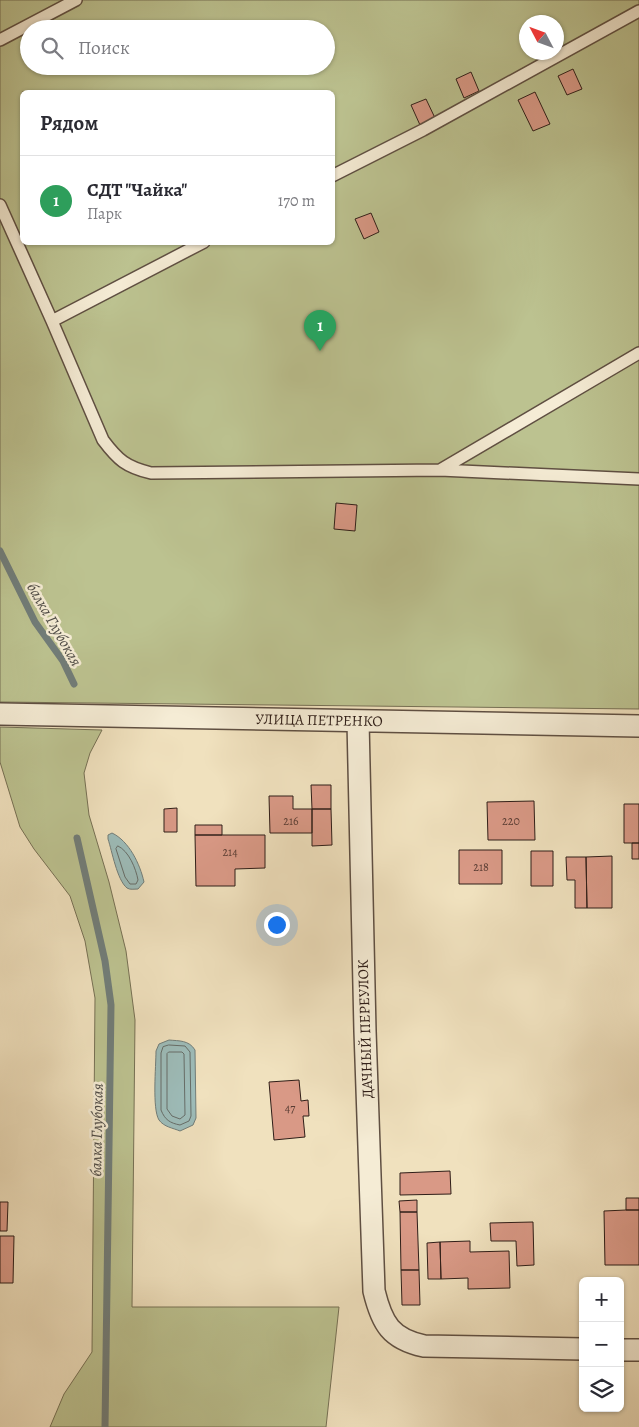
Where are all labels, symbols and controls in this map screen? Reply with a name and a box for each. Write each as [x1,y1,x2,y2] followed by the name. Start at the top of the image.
[519,15,564,60] north arrow
[20,20,335,75] search box
[38,34,66,62] icon: search
[78,35,130,61] text: Поиск
[40,109,98,137] text: Рядом
[87,177,187,203] text: СДТ "Чайка"
[53,190,59,212] text: 1
[278,190,315,212] text: 170 m
[87,203,122,225] text: Парк
[304,310,336,351] pin: 1
[21,579,87,670] water label: балка Глубокая
[255,709,383,731] street label: УЛИЦА ПЕТРЕНКО
[283,813,299,829] house number: 216
[502,813,520,829] house number: 220
[222,844,238,860] house number: 214
[473,859,489,875] house number: 218
[264,912,290,938] your location
[353,959,377,1099] street label: ДАЧНЫЙ ПЕРЕУЛОК
[85,1083,109,1177] water label: балка Глубокая
[285,1100,296,1116] house number: 47
[579,1277,624,1412] map controls
[579,1277,624,1322] button: +
[579,1322,624,1367] button: −
[579,1367,624,1412] button: layers

